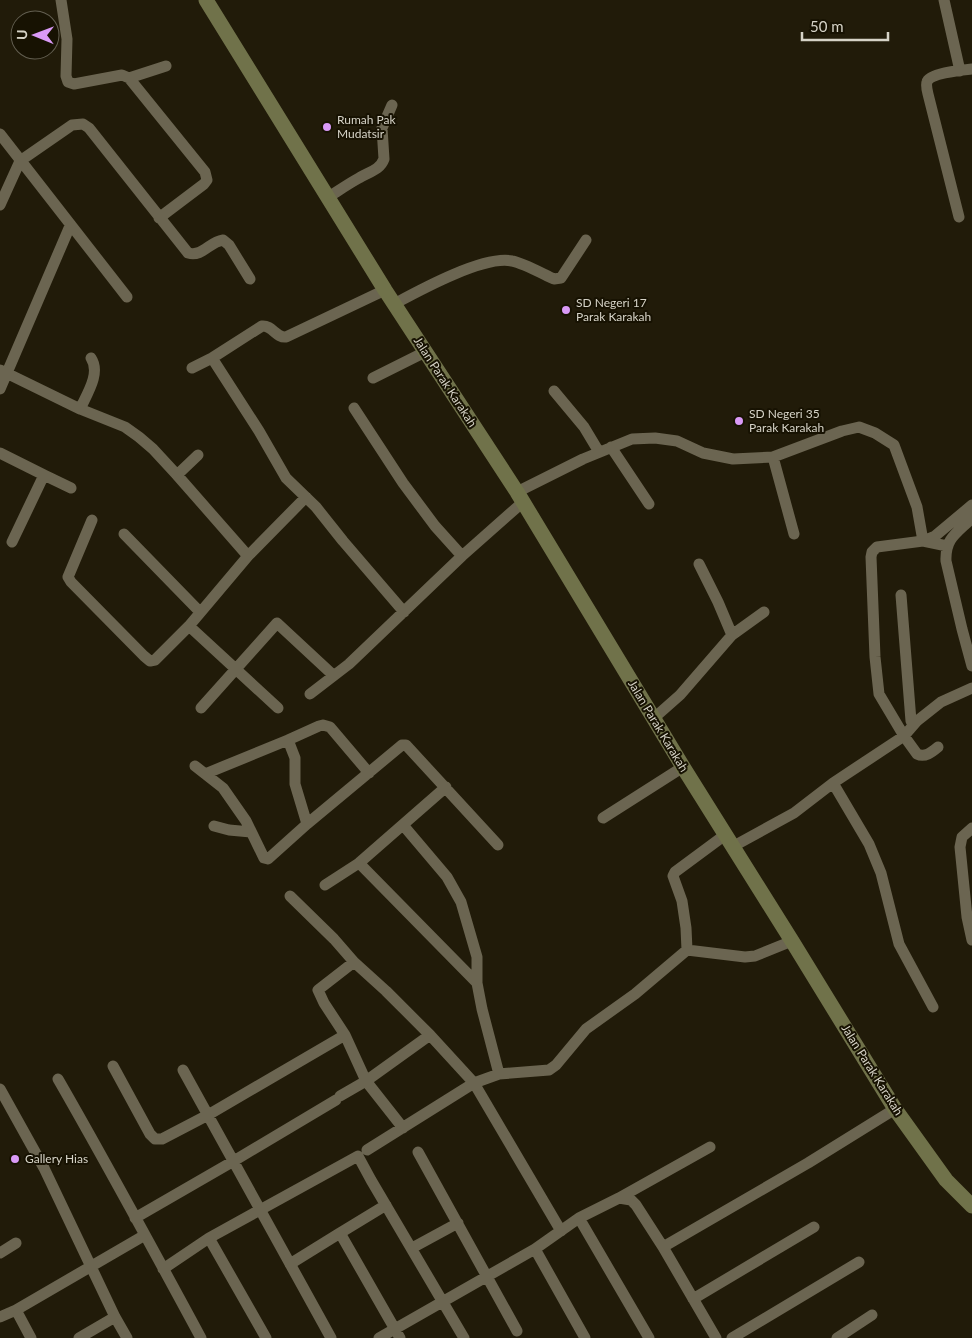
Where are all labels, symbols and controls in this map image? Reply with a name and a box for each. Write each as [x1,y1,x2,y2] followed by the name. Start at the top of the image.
[10,10,60,60] north arrow
[802,10,888,42] scale bar
[810,17,844,35] text: 50 m
[13,29,30,40] text: U
[337,112,397,141] place label: Rumah Pak Mudatsir
[321,121,333,133] marker: Rumah Pak Mudatsir
[576,295,651,324] place label: SD Negeri 17 Parak Karakah
[560,304,572,316] marker: SD Negeri 17 Parak Karakah
[411,334,480,430] street label: Jalan Parak Karakah
[749,406,824,435] place label: SD Negeri 35 Parak Karakah
[733,415,745,427] marker: SD Negeri 35 Parak Karakah
[625,677,692,774] street label: Jalan Parak Karakah
[838,1021,907,1118] street label: Jalan Parak Karakah
[25,1151,88,1166] place label: Gallery Hias
[9,1153,21,1165] marker: Gallery Hias

